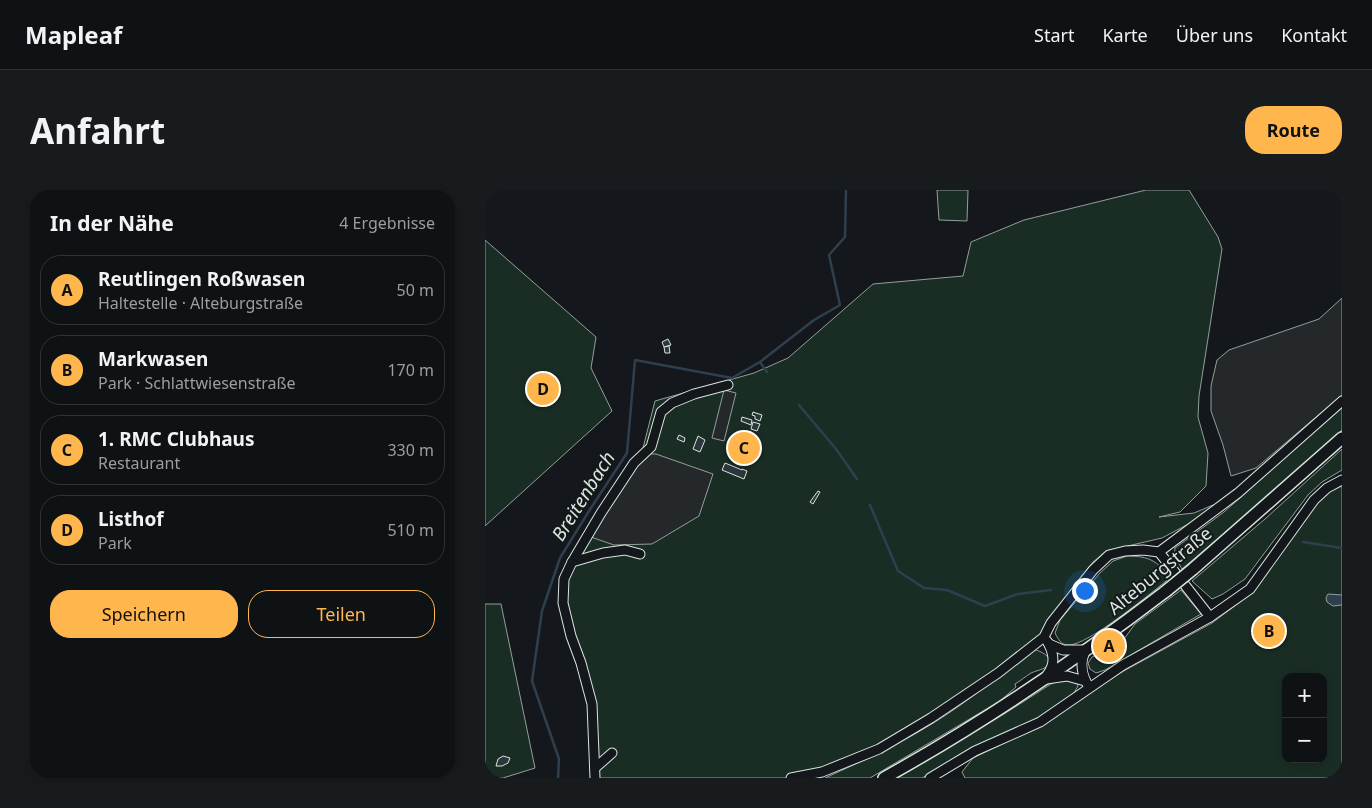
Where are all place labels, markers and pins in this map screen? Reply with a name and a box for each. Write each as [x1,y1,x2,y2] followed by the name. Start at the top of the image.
[527,370,559,408] pin: D
[728,429,760,467] pin: C
[1253,612,1285,650] pin: B
[1093,627,1125,665] pin: A

